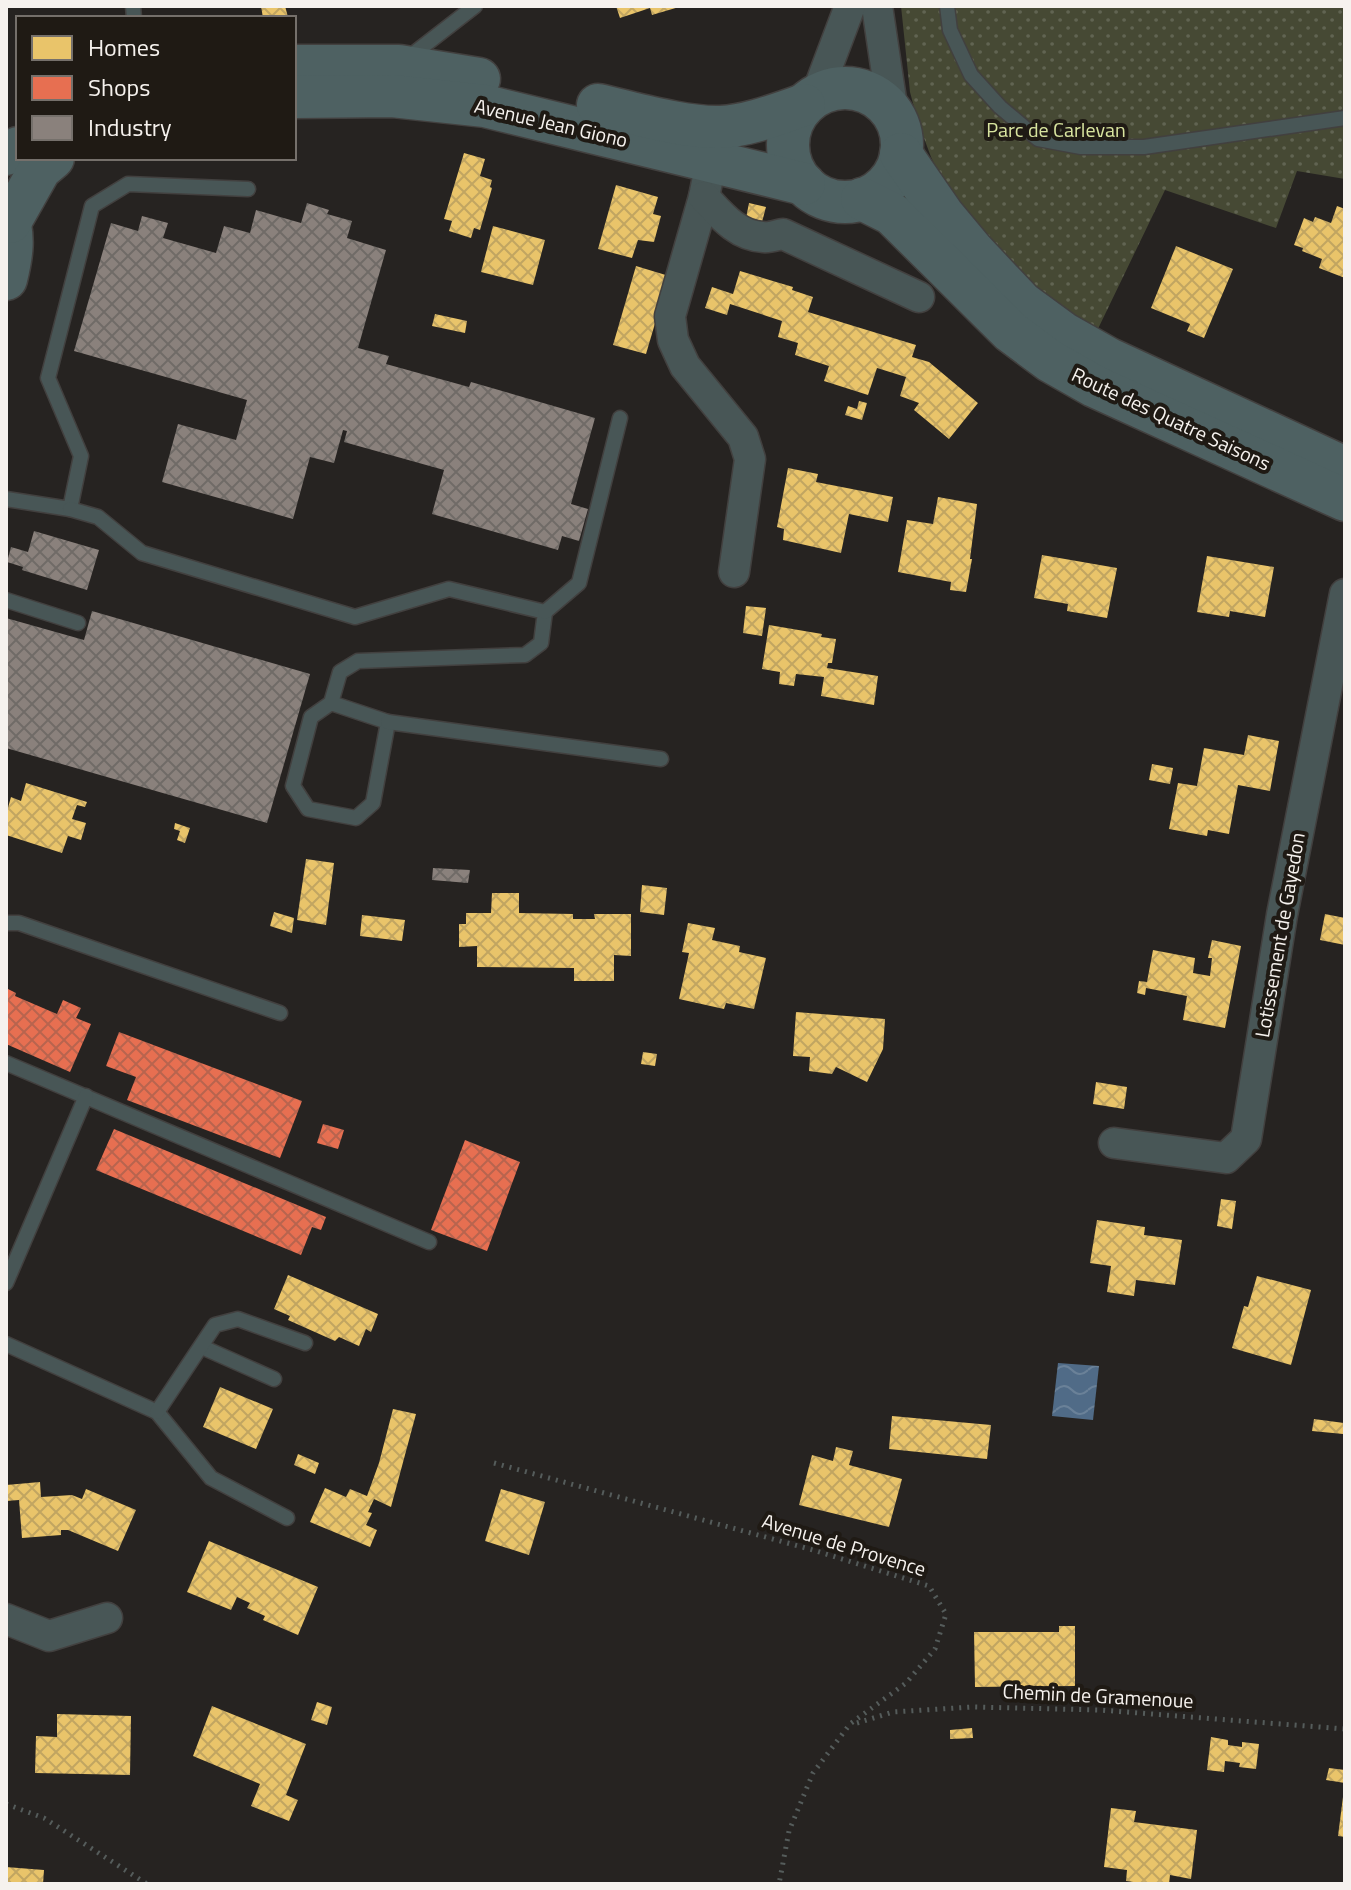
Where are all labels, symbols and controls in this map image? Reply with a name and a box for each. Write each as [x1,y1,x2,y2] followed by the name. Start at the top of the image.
[16,16,296,160] legend
[88,29,160,65] text: Homes
[88,69,150,105] text: Shops
[471,90,631,155] street label: Avenue Jean Giono
[88,109,172,145] text: Industry
[986,114,1126,145] park label: Parc de Carlevan
[1067,359,1276,478] street label: Route des Quatre Saisons
[1246,830,1313,1040] street label: Lotissement de Gayedon
[758,1505,930,1584] street label: Avenue de Provence
[1002,1675,1194,1716] street label: Chemin de Gramenoue

